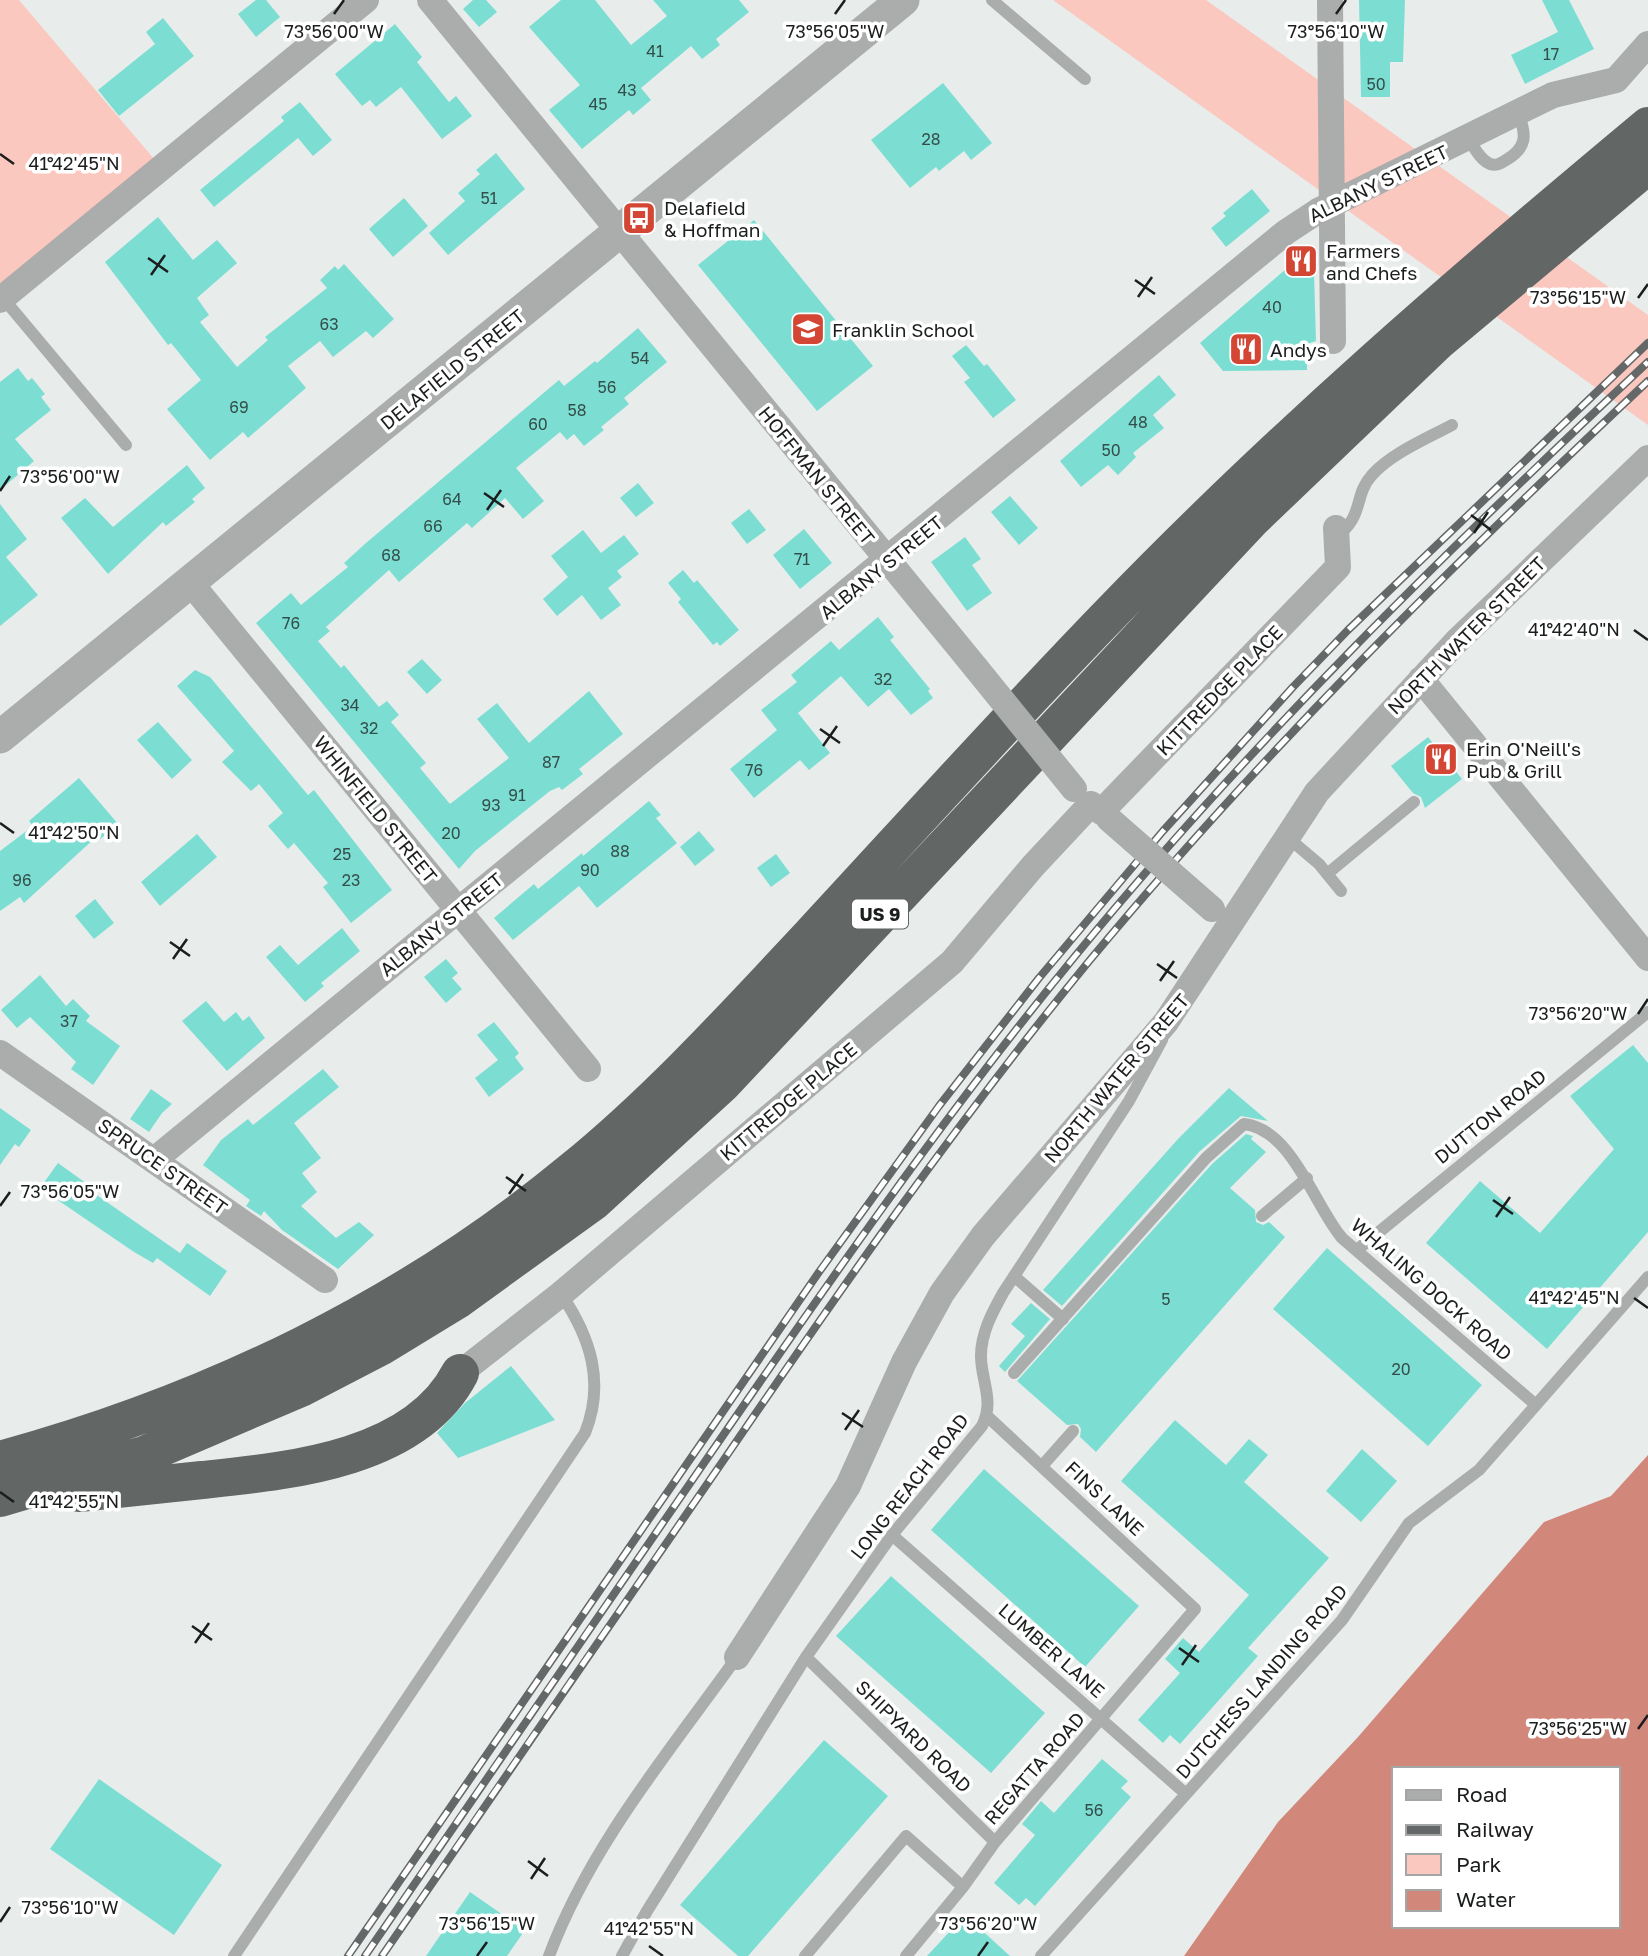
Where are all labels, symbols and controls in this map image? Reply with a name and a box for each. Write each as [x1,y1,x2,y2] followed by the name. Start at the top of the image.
[284,20,384,42] text: 73°56'00"W
[786,20,884,42] text: 73°56'05"W
[1288,20,1384,42] text: 73°56'10"W
[646,41,664,61] house number: 41
[1543,44,1559,64] house number: 17
[1366,74,1386,94] house number: 50
[617,80,637,100] house number: 43
[588,94,608,114] house number: 45
[921,129,941,149] house number: 28
[1305,139,1451,227] street label: ALBANY STREET
[28,152,120,174] text: 41°42'45"N
[480,188,498,208] house number: 51
[664,196,760,241] place label: Delafield & Hoffman
[620,199,658,237] bus stop icon: Delafield & Hoffman
[1326,239,1417,284] place label: Farmers and Chefs
[1282,242,1320,280] restaurant icon: Farmers and Chefs
[1530,286,1626,308] text: 73°56'15"W
[1262,297,1282,317] house number: 40
[375,304,529,434] street label: DELAFIELD STREET
[789,310,827,348] school or university icon: Franklin School
[319,314,339,334] house number: 63
[832,318,974,341] place label: Franklin School
[1227,330,1265,368] restaurant icon: Andys
[1270,338,1327,361] place label: Andys
[630,348,650,368] house number: 54
[598,377,616,397] house number: 56
[229,397,249,417] house number: 69
[567,400,587,420] house number: 58
[754,401,880,549] street label: HOFFMAN STREET
[1128,412,1148,432] house number: 48
[528,414,548,434] house number: 60
[1101,440,1121,460] house number: 50
[20,465,120,487] text: 73°56'00"W
[442,489,462,509] house number: 64
[815,510,947,624] street label: ALBANY STREET
[423,516,443,536] house number: 66
[381,545,401,565] house number: 68
[794,549,810,569] house number: 71
[1382,551,1550,719] street label: NORTH WATER STREET
[282,613,300,633] house number: 76
[1528,618,1620,640] text: 41°42'40"N
[1151,620,1287,760] street label: KITTREDGE PLACE
[874,669,892,689] house number: 32
[340,695,360,715] house number: 34
[360,718,378,738] house number: 32
[310,731,443,887] street label: WHINFIELD STREET
[1466,737,1581,782] place label: Erin O'Neill's Pub & Grill
[1422,740,1460,778] restaurant icon: Erin O'Neill's Pub & Grill
[542,752,560,772] house number: 87
[745,760,763,780] house number: 76
[508,785,526,805] house number: 91
[481,795,501,815] house number: 93
[28,821,120,843] text: 41°42'50"N
[441,823,461,843] house number: 20
[610,841,630,861] house number: 88
[333,844,351,864] house number: 25
[580,860,600,880] house number: 90
[375,867,507,981] street label: ALBANY STREET
[12,870,32,890] house number: 96
[342,870,360,890] house number: 23
[852,900,908,929] road number: US 9
[1039,989,1194,1167] street label: NORTH WATER STREET
[1529,1002,1627,1024] text: 73°56'20"W
[60,1011,78,1031] house number: 37
[715,1037,861,1165] street label: KITTREDGE PLACE
[1430,1064,1550,1168] street label: DUTTON ROAD
[94,1113,232,1219] street label: SPRUCE STREET
[21,1180,119,1202] text: 73°56'05"W
[1347,1213,1517,1365] street label: WHALING DOCK ROAD
[1528,1286,1620,1308] text: 41°42'45"N
[1161,1289,1171,1309] house number: 5
[1391,1359,1411,1379] house number: 20
[845,1409,973,1563] street label: LONG REACH ROAD
[1061,1456,1149,1540] street label: FINS LANE
[29,1490,119,1512] text: 41°42'55"N
[1170,1579,1352,1783] street label: DUTCHESS LANDING ROAD
[994,1598,1110,1702] street label: LUMBER LANE
[852,1675,976,1797] street label: SHIPYARD ROAD
[979,1707,1089,1829] street label: REGATTA ROAD
[1529,1717,1627,1739] text: 73°56'25"W
[1392,1767,1620,1928] legend
[1456,1781,1507,1807] text: Road
[1085,1800,1103,1820] house number: 56
[1456,1816,1534,1842] text: Railway
[1456,1851,1502,1877] text: Park
[1456,1886,1516,1912] text: Water
[22,1896,118,1918] text: 73°56'10"W
[439,1912,535,1934] text: 73°56'15"W
[939,1912,1037,1934] text: 73°56'20"W
[604,1917,694,1939] text: 41°42'55"N

